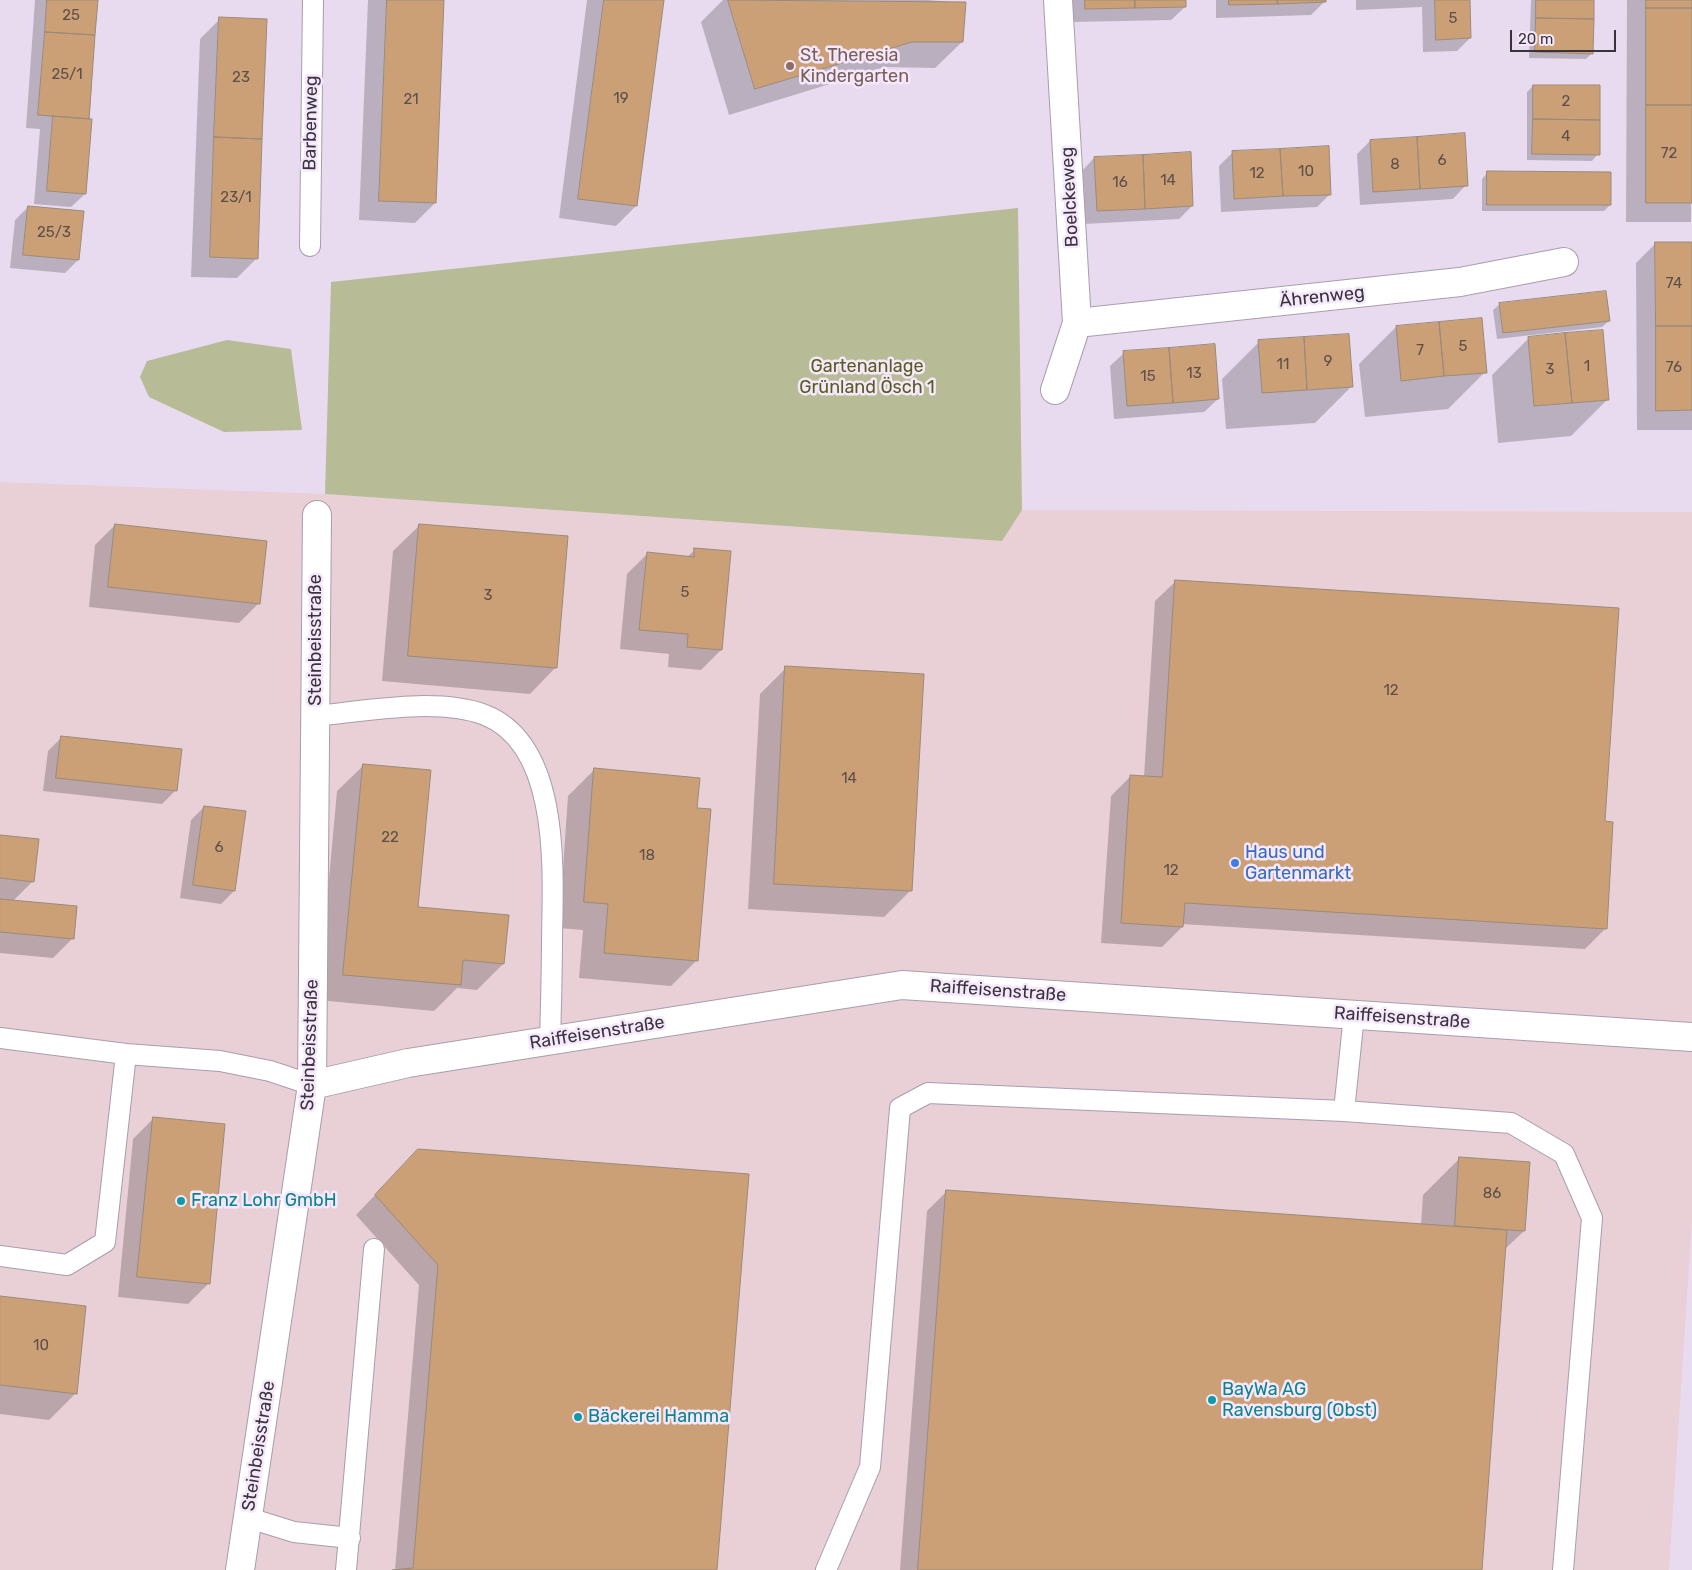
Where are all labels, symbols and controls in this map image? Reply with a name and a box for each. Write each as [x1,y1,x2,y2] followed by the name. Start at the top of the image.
[62,7,80,25] house number: 25
[1449,10,1457,28] house number: 5
[1512,20,1618,52] scale bar
[1518,30,1553,48] text: 20 m
[800,45,909,88] place label: St. Theresia Kindergarten
[784,60,796,72] marker: St. Theresia Kindergarten
[51,66,83,84] house number: 25/1
[232,69,250,87] house number: 23
[299,75,323,171] street label: Barbenweg
[613,90,629,108] house number: 19
[403,91,419,109] house number: 21
[1562,93,1570,111] house number: 2
[1561,128,1571,146] house number: 4
[1661,145,1677,163] house number: 72
[1057,146,1083,248] street label: Boelckeweg
[1437,152,1447,170] house number: 6
[1390,156,1400,174] house number: 8
[1298,163,1314,181] house number: 10
[1249,165,1265,183] house number: 12
[1160,172,1176,190] house number: 14
[1112,174,1128,192] house number: 16
[220,189,252,207] house number: 23/1
[37,224,71,242] house number: 25/3
[1666,275,1682,293] house number: 74
[1278,282,1366,312] street label: Ährenweg
[1459,338,1467,356] house number: 5
[1416,342,1424,360] house number: 7
[1324,353,1332,371] house number: 9
[799,356,935,398] park label: Gartenanlage Grünland Ösch 1
[1277,356,1289,374] house number: 11
[1584,358,1590,376] house number: 1
[1666,359,1682,377] house number: 76
[1545,361,1555,379] house number: 3
[1186,365,1202,383] house number: 13
[1140,368,1156,386] house number: 15
[305,574,327,706] street label: Steinbeisstraße
[681,584,689,602] house number: 5
[483,587,493,605] house number: 3
[1383,682,1399,700] house number: 12
[841,770,857,788] house number: 14
[381,829,399,847] house number: 22
[214,839,224,857] house number: 6
[1245,842,1351,884] place label: Haus und Gartenmarkt
[639,847,655,865] house number: 18
[1229,857,1241,869] marker: Haus und Gartenmarkt
[1163,862,1179,880] house number: 12
[929,975,1067,1007] street label: Raiffeisenstraße
[297,979,323,1111] street label: Steinbeisstraße
[1333,1002,1471,1034] street label: Raiffeisenstraße
[528,1012,666,1054] street label: Raiffeisenstraße
[1483,1185,1501,1203] house number: 86
[191,1190,337,1212] place label: Franz Lohr GmbH
[175,1195,187,1207] marker: Franz Lohr GmbH
[33,1337,49,1355] house number: 10
[238,1379,280,1513] street label: Steinbeisstraße
[1222,1379,1377,1422] place label: BayWa AG Ravensburg (Obst)
[1206,1394,1218,1406] marker: BayWa AG Ravensburg (Obst)
[588,1406,729,1428] place label: Bäckerei Hamma
[572,1411,584,1423] marker: Bäckerei Hamma

